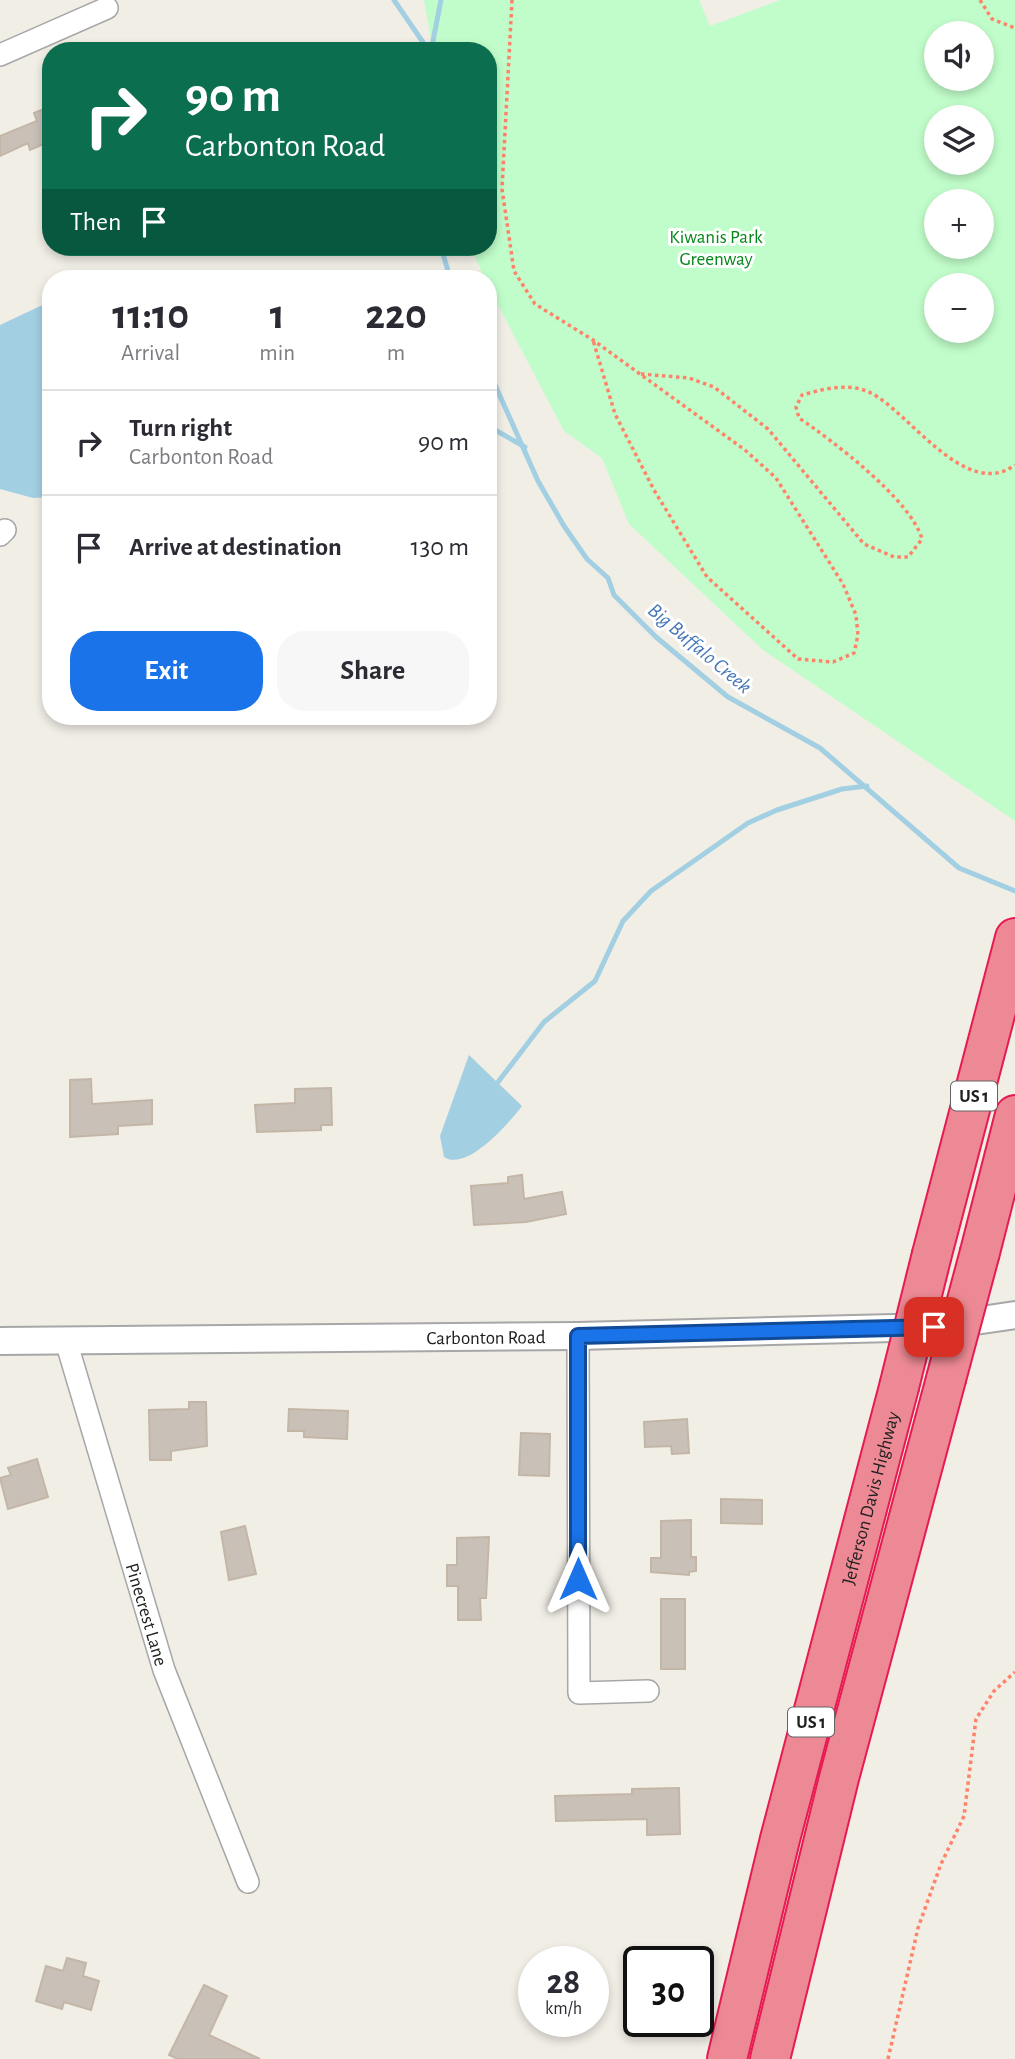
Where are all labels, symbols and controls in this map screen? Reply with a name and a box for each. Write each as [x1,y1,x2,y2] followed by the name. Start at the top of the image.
[924,21,994,343] map controls
[924,21,994,91] button: sound
[70,70,161,161] icon: right
[185,72,281,121] text: 90 m
[924,105,994,175] button: layers
[185,130,385,162] text: Carbonton Road
[924,189,994,259] button: +
[135,203,173,241] icon: arrive
[70,209,121,235] text: Then
[669,228,763,269] park label: Kiwanis Park Greenway
[924,273,994,343] button: −
[112,294,189,336] text: 11:10
[270,294,285,336] text: 1
[365,294,427,336] text: 220
[121,342,180,365] text: Arrival
[259,342,295,365] text: min
[387,342,405,365] text: m
[129,415,232,441] text: Turn right
[70,424,108,462] icon: right
[418,429,469,455] text: 90 m
[129,446,273,469] text: Carbonton Road
[70,529,108,567] icon: arrive
[129,534,342,560] text: Arrive at destination
[411,534,469,560] text: 130 m
[644,599,756,698] water label: Big Buffalo Creek
[70,631,263,711] button: Exit
[277,631,469,711] button: Share
[951,1082,997,1111] road number: US 1
[904,1297,964,1357] pin
[915,1308,953,1346] icon: arrive
[426,1328,546,1348] street label: Carbonton Road
[839,1409,903,1587] street label: Jefferson Davis Highway
[541,1542,615,1616] position arrow
[122,1561,170,1668] street label: Pinecrest Lane
[788,1708,834,1736] road number: US 1
[623,1946,714,2037] speed limit sign: 30
[547,1965,580,2000] text: 28
[545,2000,582,2018] text: km/h

